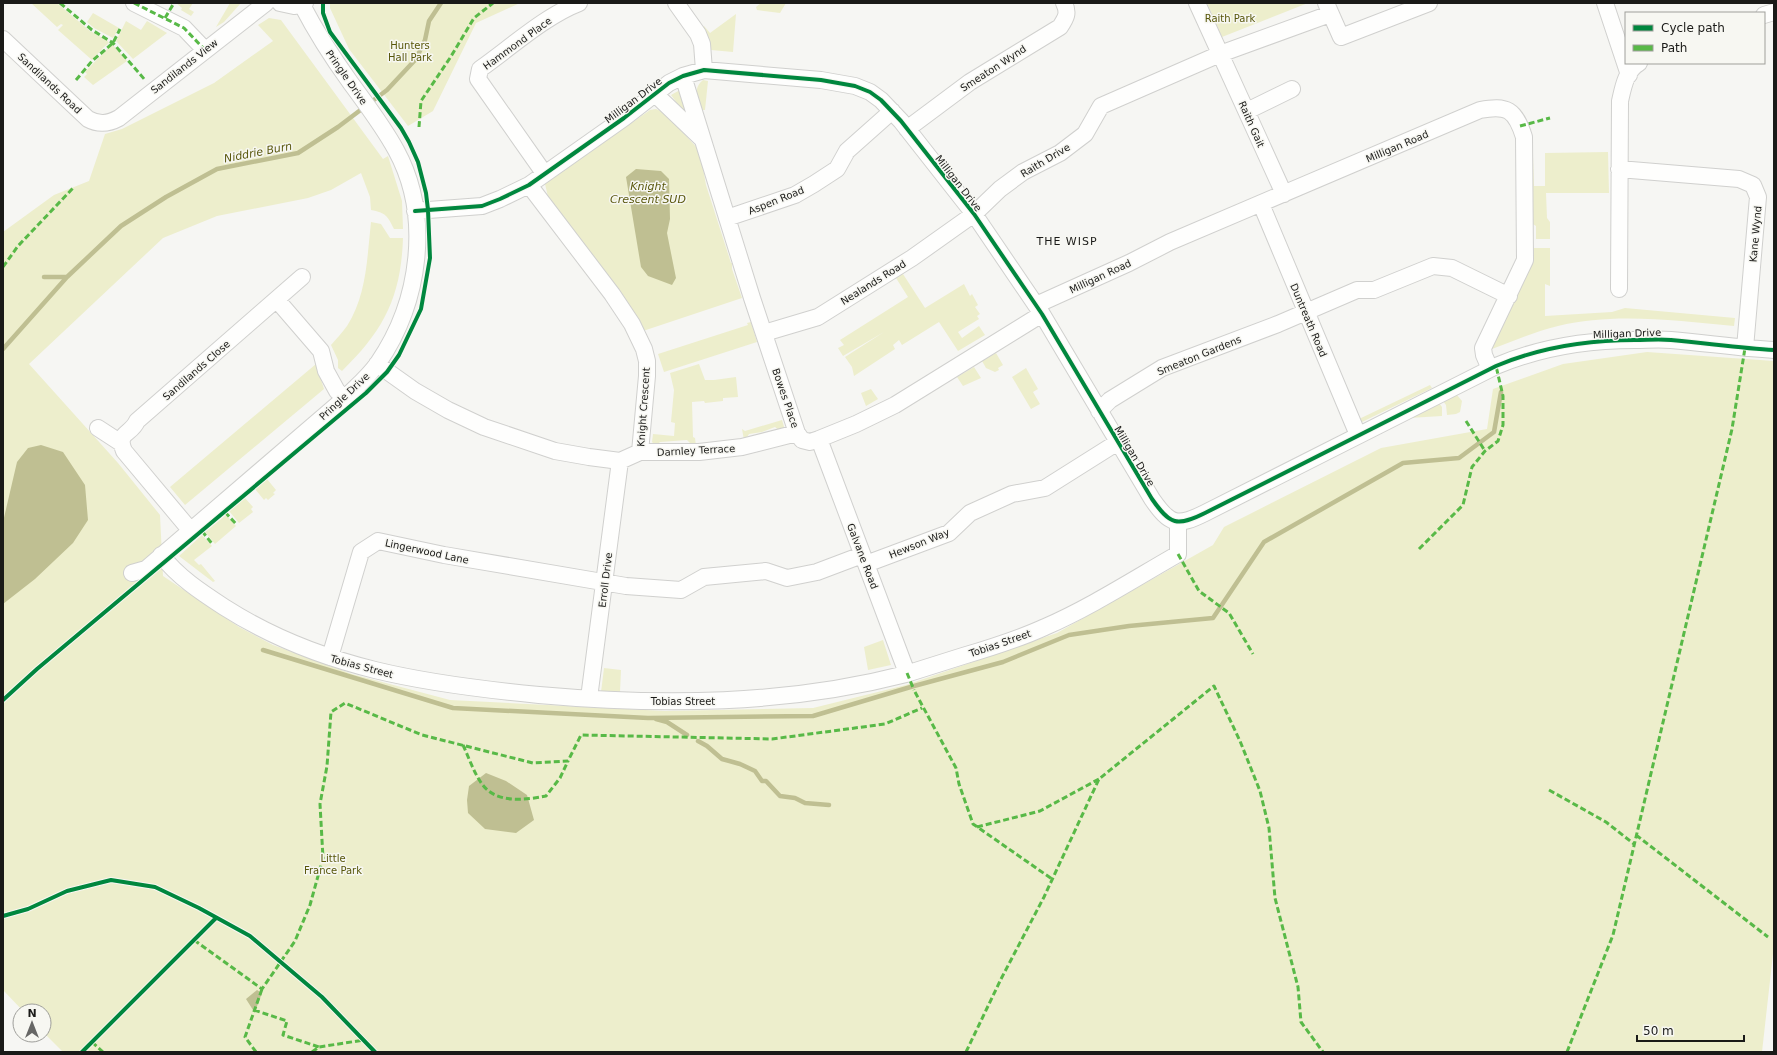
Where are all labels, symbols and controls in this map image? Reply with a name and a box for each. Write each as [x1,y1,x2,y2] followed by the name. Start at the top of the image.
[1625,12,1765,64] legend
[1205,13,1256,24] park label: Raith Park
[481,15,554,72] street label: Hammond Place
[1661,21,1725,35] text: Cycle path
[149,37,220,96] street label: Sandilands View
[388,40,432,63] park label: Hunters Hall Park
[1661,41,1687,55] text: Path
[958,43,1028,94] street label: Smeaton Wynd
[324,48,370,107] street label: Pringle Drive
[16,51,84,116] street label: Sandilands Road
[603,75,664,125] street label: Milligan Drive
[1236,99,1267,149] street label: Raith Gait
[1364,128,1430,165] street label: Milligan Road
[223,140,293,165] water label: Niddrie Burn
[1019,141,1072,179] street label: Raith Drive
[933,153,984,214] street label: Milligan Drive
[610,180,686,206] water label: Knight Crescent SUD
[747,184,806,217] street label: Aspen Road
[1748,205,1763,263] street label: Kane Wynd
[1035,235,1098,248] district label: THE WISP
[1068,257,1133,296] street label: Milligan Road
[839,258,908,307] street label: Nealands Road
[1288,282,1329,359] street label: Duntreath Road
[1593,327,1661,340] street label: Milligan Drive
[1155,334,1243,377] street label: Smeaton Gardens
[161,338,232,402] street label: Sandilands Close
[635,367,652,447] street label: Knight Crescent
[770,367,801,429] street label: Bowes Place
[317,370,372,422] street label: Pringle Drive
[1112,424,1157,488] street label: Milligan Drive
[657,443,736,458] street label: Darnley Terrace
[845,522,880,591] street label: Galvane Road
[887,526,951,561] street label: Hewson Way
[384,537,470,566] street label: Lingerwood Lane
[597,552,614,608] street label: Erroll Drive
[967,628,1033,660] street label: Tobias Street
[328,653,395,680] street label: Tobias Street
[650,696,715,707] street label: Tobias Street
[304,853,362,876] park label: Little France Park
[12,1003,52,1043] north arrow
[27,1007,37,1020] text: N
[1637,1017,1744,1043] scale bar
[1643,1024,1674,1038] text: 50 m

